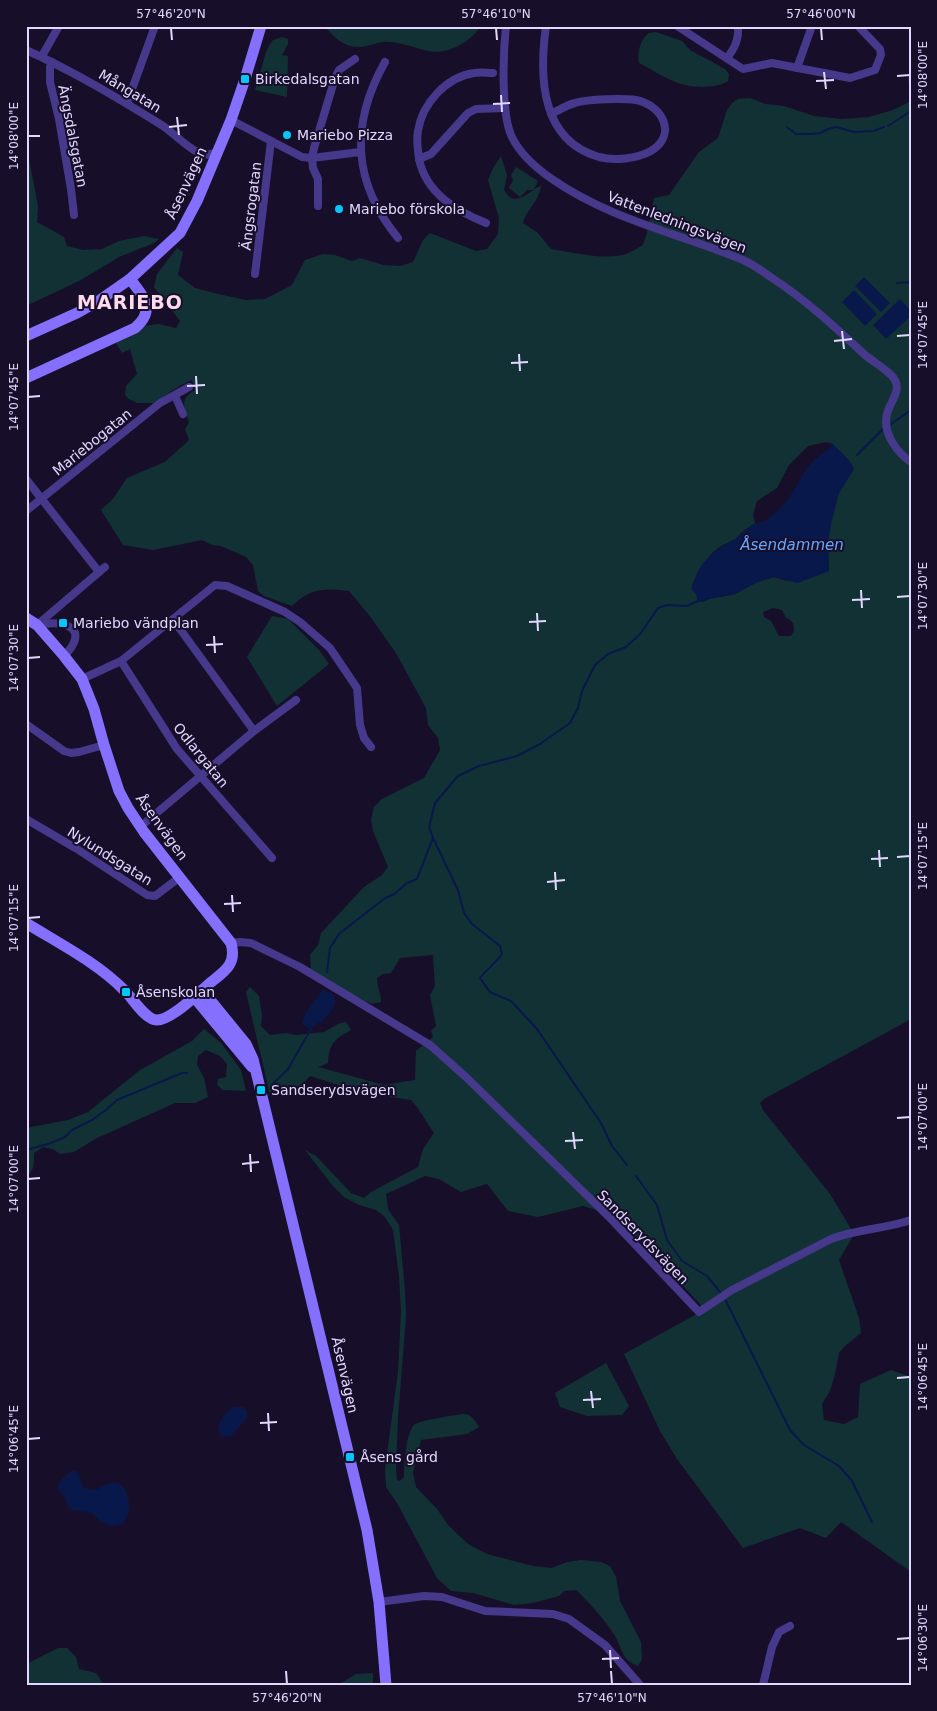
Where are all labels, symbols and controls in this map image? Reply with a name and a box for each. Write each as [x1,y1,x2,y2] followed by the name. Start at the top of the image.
[136,7,206,21] text: 57°46'20"N
[461,7,531,21] text: 57°46'10"N
[786,7,856,21] text: 57°46'00"N
[916,41,930,109] text: 14°08'00"E
[96,66,164,116] street label: Mångatan
[255,71,360,87] place label: Birkedalsgatan
[239,73,251,85] marker: Birkedalsgatan
[55,83,92,188] street label: Ängsdalsgatan
[7,102,21,170] text: 14°08'00"E
[297,127,393,143] place label: Mariebo Pizza
[281,129,293,141] marker: Mariebo Pizza
[162,144,210,222] street label: Åsenvägen
[237,161,264,251] street label: Ängsrogatan
[605,188,749,256] street label: Vattenledningsvägen
[349,201,465,217] place label: Mariebo förskola
[333,203,345,215] marker: Mariebo förskola
[77,291,183,313] district label: MARIEBO
[916,301,930,369] text: 14°07'45"E
[7,363,21,431] text: 14°07'45"E
[49,405,135,479] street label: Mariebogatan
[739,535,844,554] water label: Åsendammen
[916,562,930,630] text: 14°07'30"E
[73,615,199,631] place label: Mariebo vändplan
[57,617,69,629] marker: Mariebo vändplan
[7,624,21,692] text: 14°07'30"E
[170,720,232,790] street label: Odlargatan
[133,791,191,863] street label: Åsenvägen
[916,822,930,890] text: 14°07'15"E
[65,824,155,888] street label: Nylundsgatan
[7,884,21,952] text: 14°07'15"E
[136,984,215,1000] place label: Åsenskolan
[120,986,132,998] marker: Åsenskolan
[271,1082,396,1098] place label: Sandserydsvägen
[916,1083,930,1151] text: 14°07'00"E
[255,1084,267,1096] marker: Sandserydsvägen
[7,1145,21,1213] text: 14°07'00"E
[594,1187,692,1287] street label: Sandserydsvägen
[328,1335,362,1415] street label: Åsenvägen
[916,1343,930,1411] text: 14°06'45"E
[7,1405,21,1473] text: 14°06'45"E
[360,1449,438,1465] place label: Åsens gård
[344,1451,356,1463] marker: Åsens gård
[916,1604,930,1672] text: 14°06'30"E
[252,1691,322,1705] text: 57°46'20"N
[577,1691,647,1705] text: 57°46'10"N

